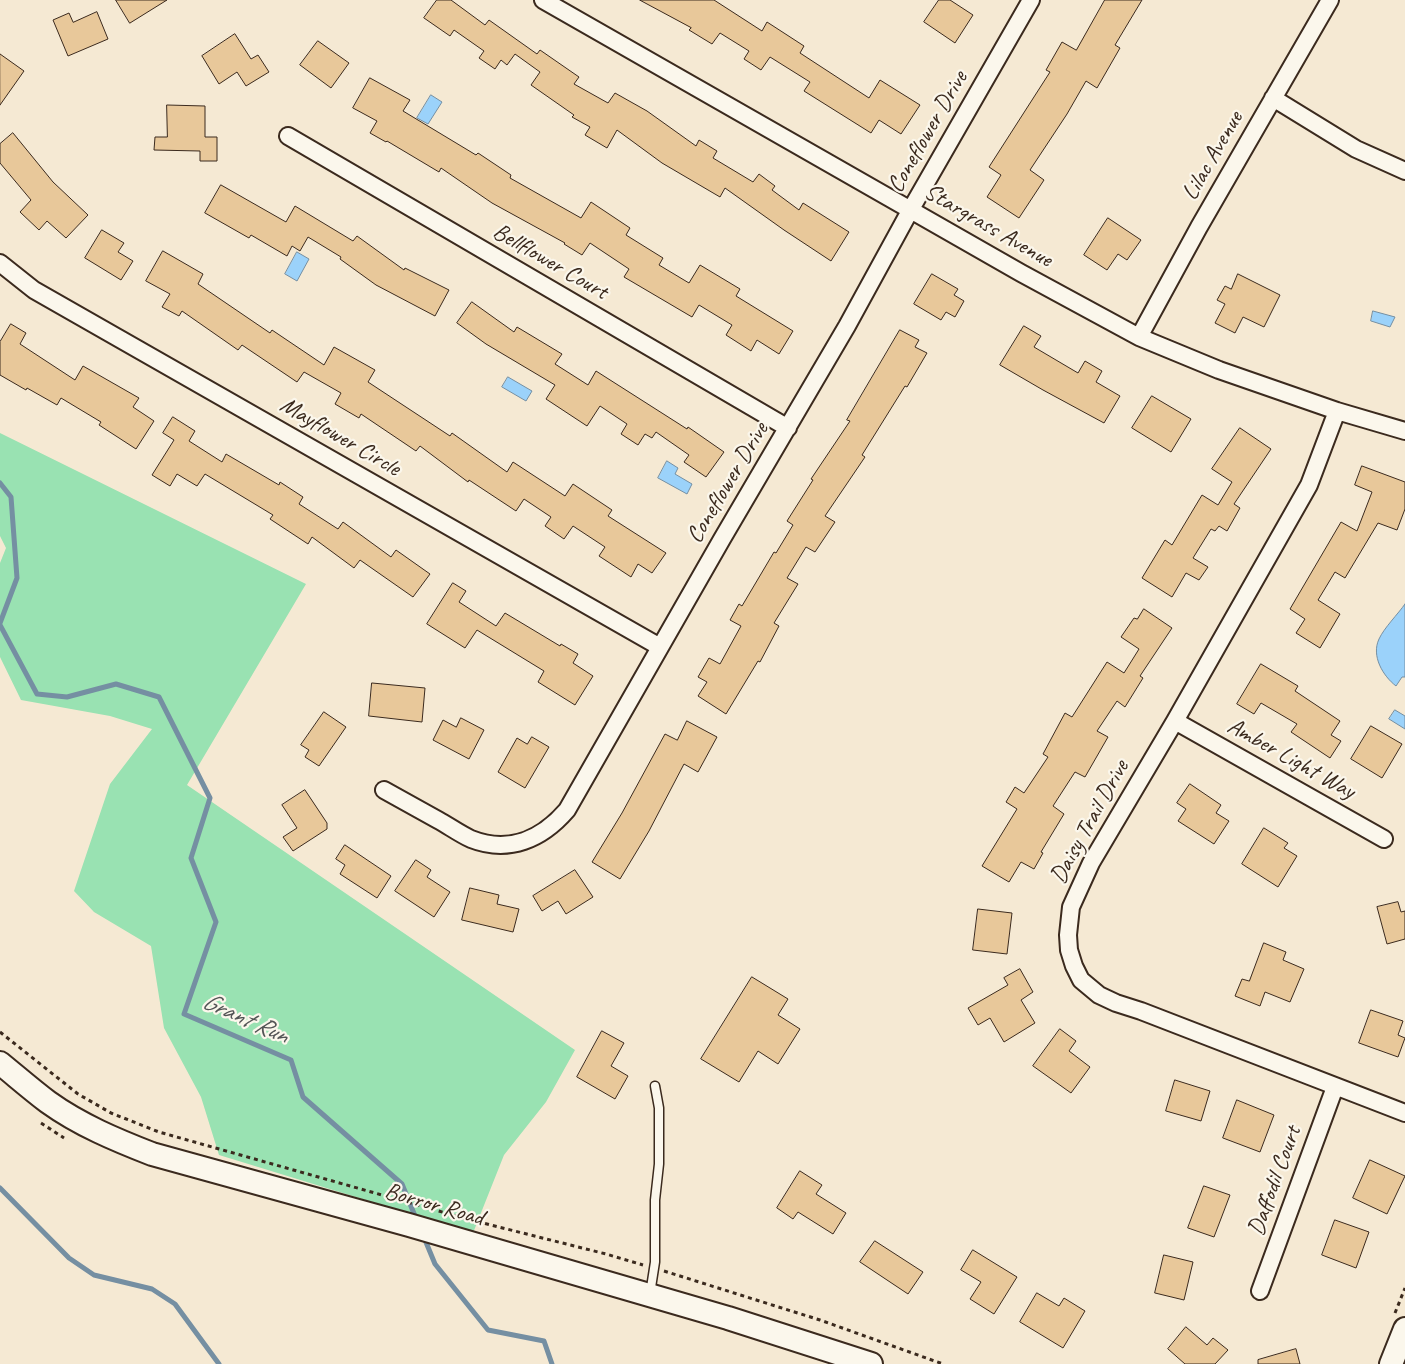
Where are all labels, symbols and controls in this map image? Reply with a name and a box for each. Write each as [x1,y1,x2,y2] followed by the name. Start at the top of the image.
[882,66,974,198] street label: Coneflower Drive
[1176,106,1250,206] street label: Lilac Avenue
[919,178,1057,274] street label: Stargrass Avenue
[487,218,613,306] street label: Bellflower Court
[275,391,405,483] street label: Mayflower Circle
[681,417,775,549] street label: Coneflower Drive
[1222,712,1360,806] street label: Amber Light Way
[1044,755,1136,889] street label: Daisy Trail Drive
[197,987,293,1051] water label: Grant Run
[1242,1123,1308,1239] street label: Daffodil Court
[381,1177,487,1233] street label: Borror Road

